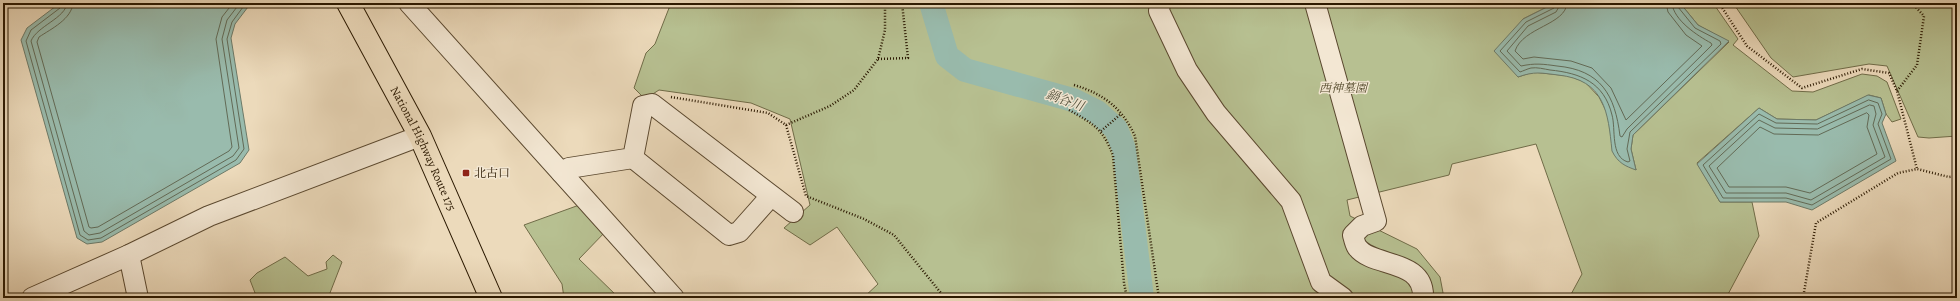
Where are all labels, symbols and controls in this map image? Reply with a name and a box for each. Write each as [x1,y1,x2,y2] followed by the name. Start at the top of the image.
[1319,80,1369,96] park label: 西神墓園
[387,83,460,213] street label: National Highway Route 175
[1044,85,1088,115] water label: 鍋谷川
[474,165,510,181] place label: 北古口
[461,168,471,178] marker: 北古口

